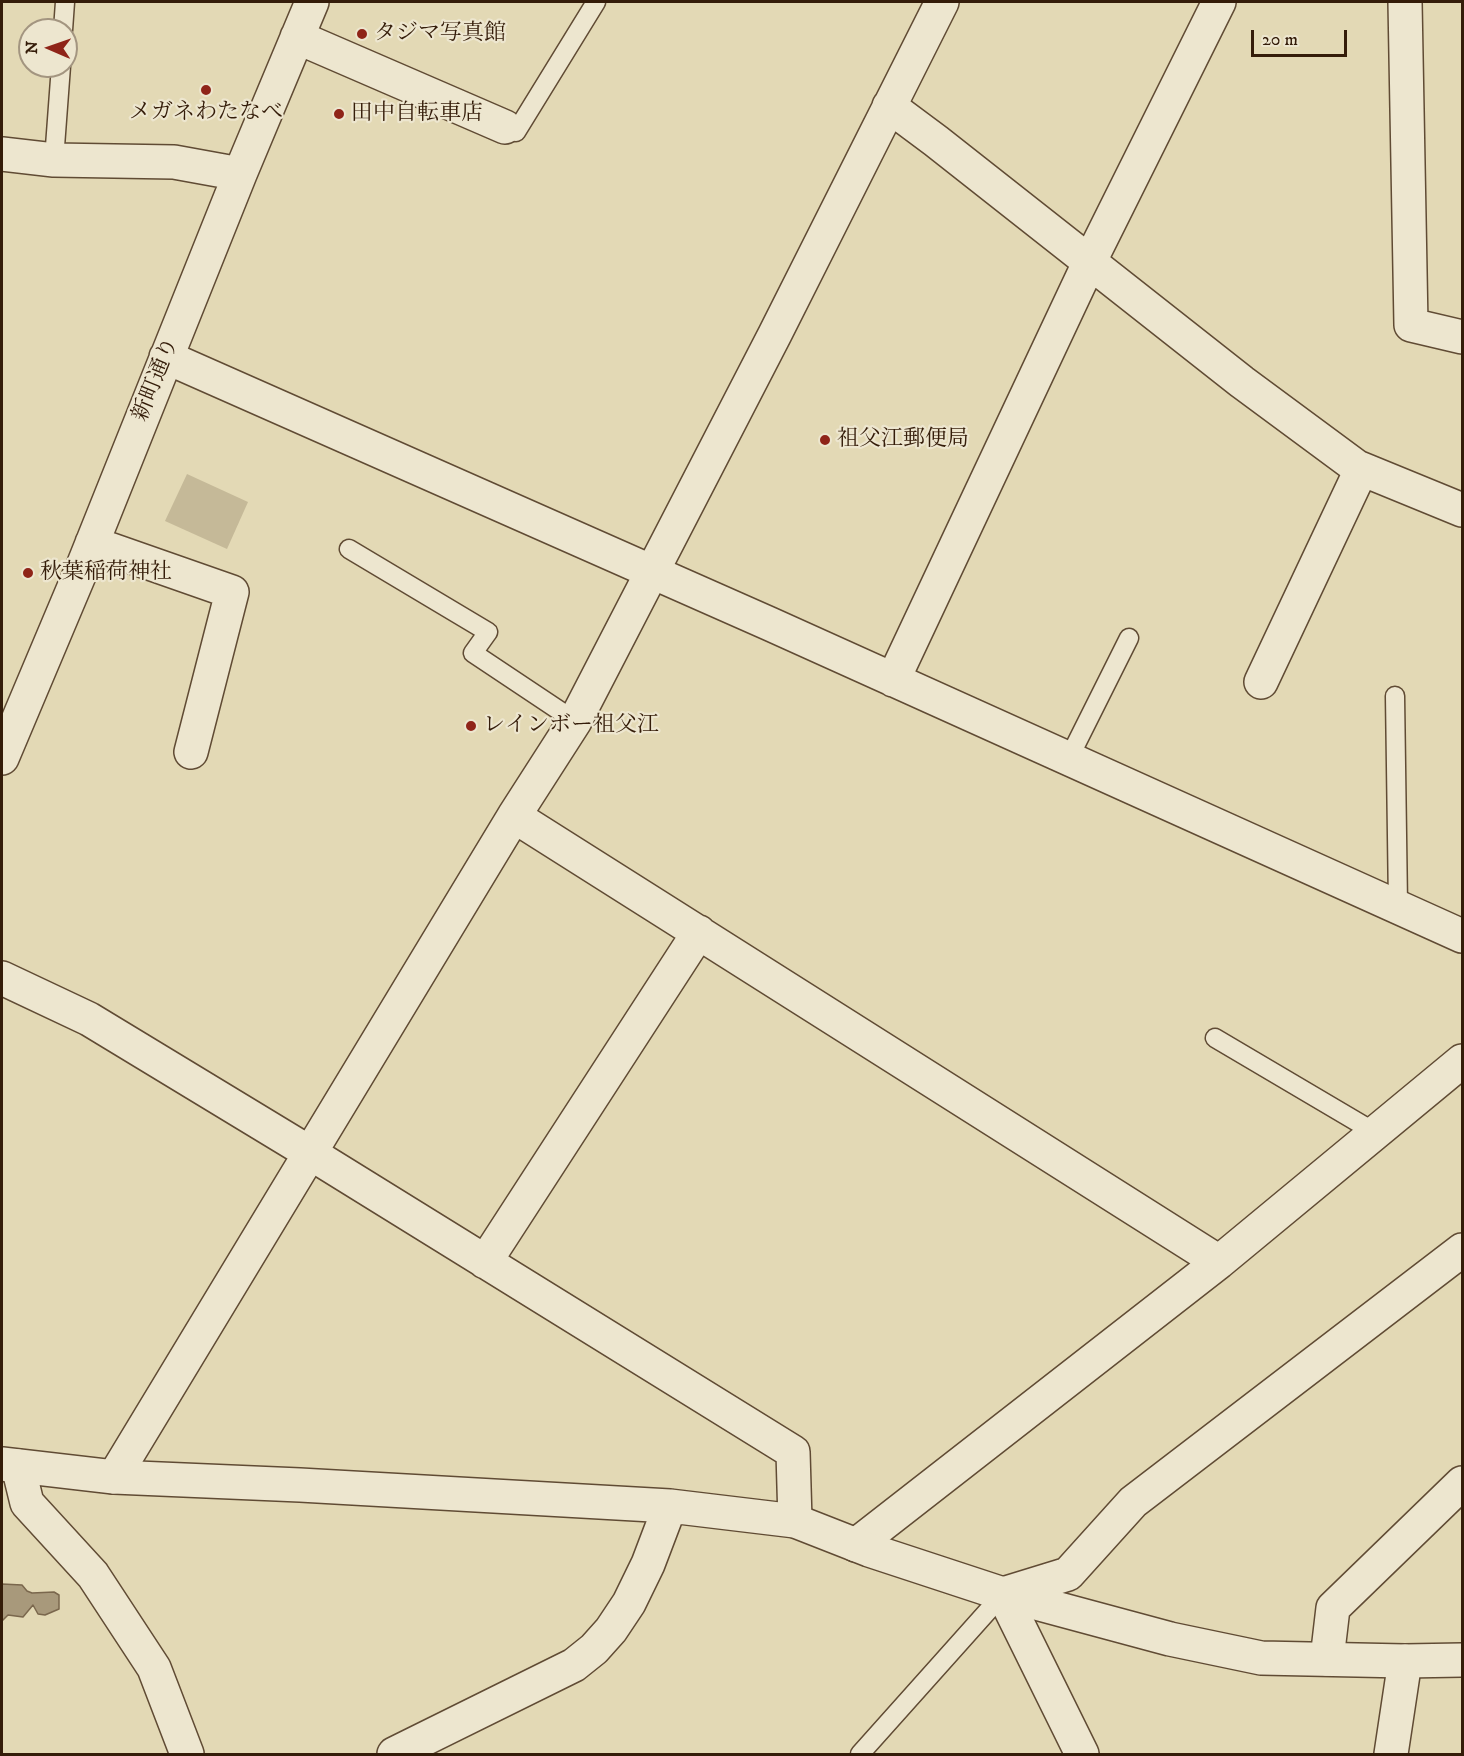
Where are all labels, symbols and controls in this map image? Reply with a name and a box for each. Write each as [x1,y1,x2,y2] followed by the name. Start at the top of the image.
[18,18,78,78] north arrow
[1254,18,1350,56] scale bar
[374,21,506,47] place label: タジマ写真館
[355,27,369,41] marker: タジマ写真館
[1262,29,1298,51] text: 20 m
[22,41,42,54] text: N
[199,83,213,97] marker: メガネわたなべ
[129,100,283,126] place label: メガネわたなべ
[351,101,483,127] place label: 田中自転車店
[332,107,346,121] marker: 田中自転車店
[128,334,186,426] street label: 新町通り
[837,427,969,453] place label: 祖父江郵便局
[818,433,832,447] marker: 祖父江郵便局
[40,560,172,586] place label: 秋葉稲荷神社
[21,566,35,580] marker: 秋葉稲荷神社
[483,713,659,739] place label: レインボー祖父江
[464,719,478,733] marker: レインボー祖父江

